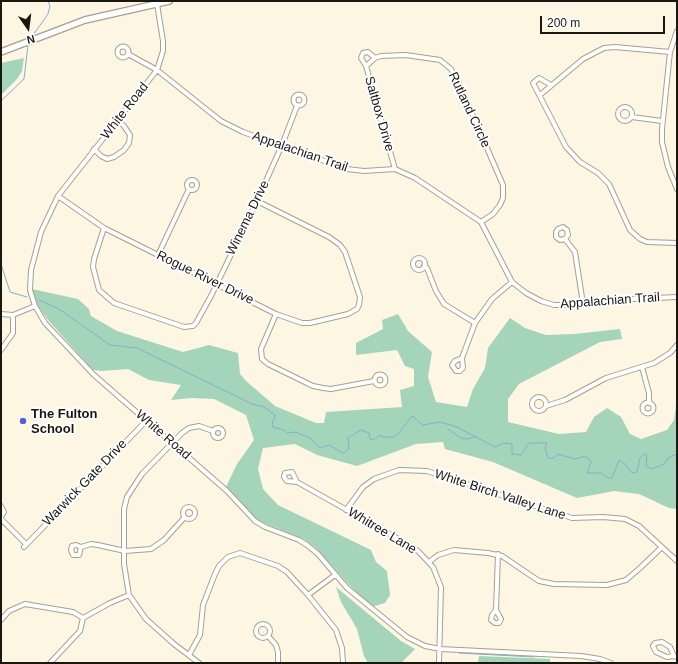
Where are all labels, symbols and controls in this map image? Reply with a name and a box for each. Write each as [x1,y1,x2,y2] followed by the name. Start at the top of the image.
[8,8,48,48] north arrow
[542,8,667,34] scale bar
[547,16,580,30] text: 200 m
[26,33,36,46] text: N
[445,70,493,150] street label: Rutland Circle
[361,75,397,153] street label: Saltbox Drive
[98,79,152,143] street label: White Road
[250,128,350,176] street label: Appalachian Trail
[223,178,273,258] street label: Winema Drive
[154,248,256,308] street label: Rogue River Drive
[560,290,660,312] street label: Appalachian Trail
[31,406,97,437] place label: The Fulton School
[132,407,194,463] street label: White Road
[18,416,28,426] marker: The Fulton School
[40,436,130,530] street label: Warwick Gate Drive
[432,466,568,524] street label: White Birch Valley Lane
[345,504,419,558] street label: Whitree Lane

